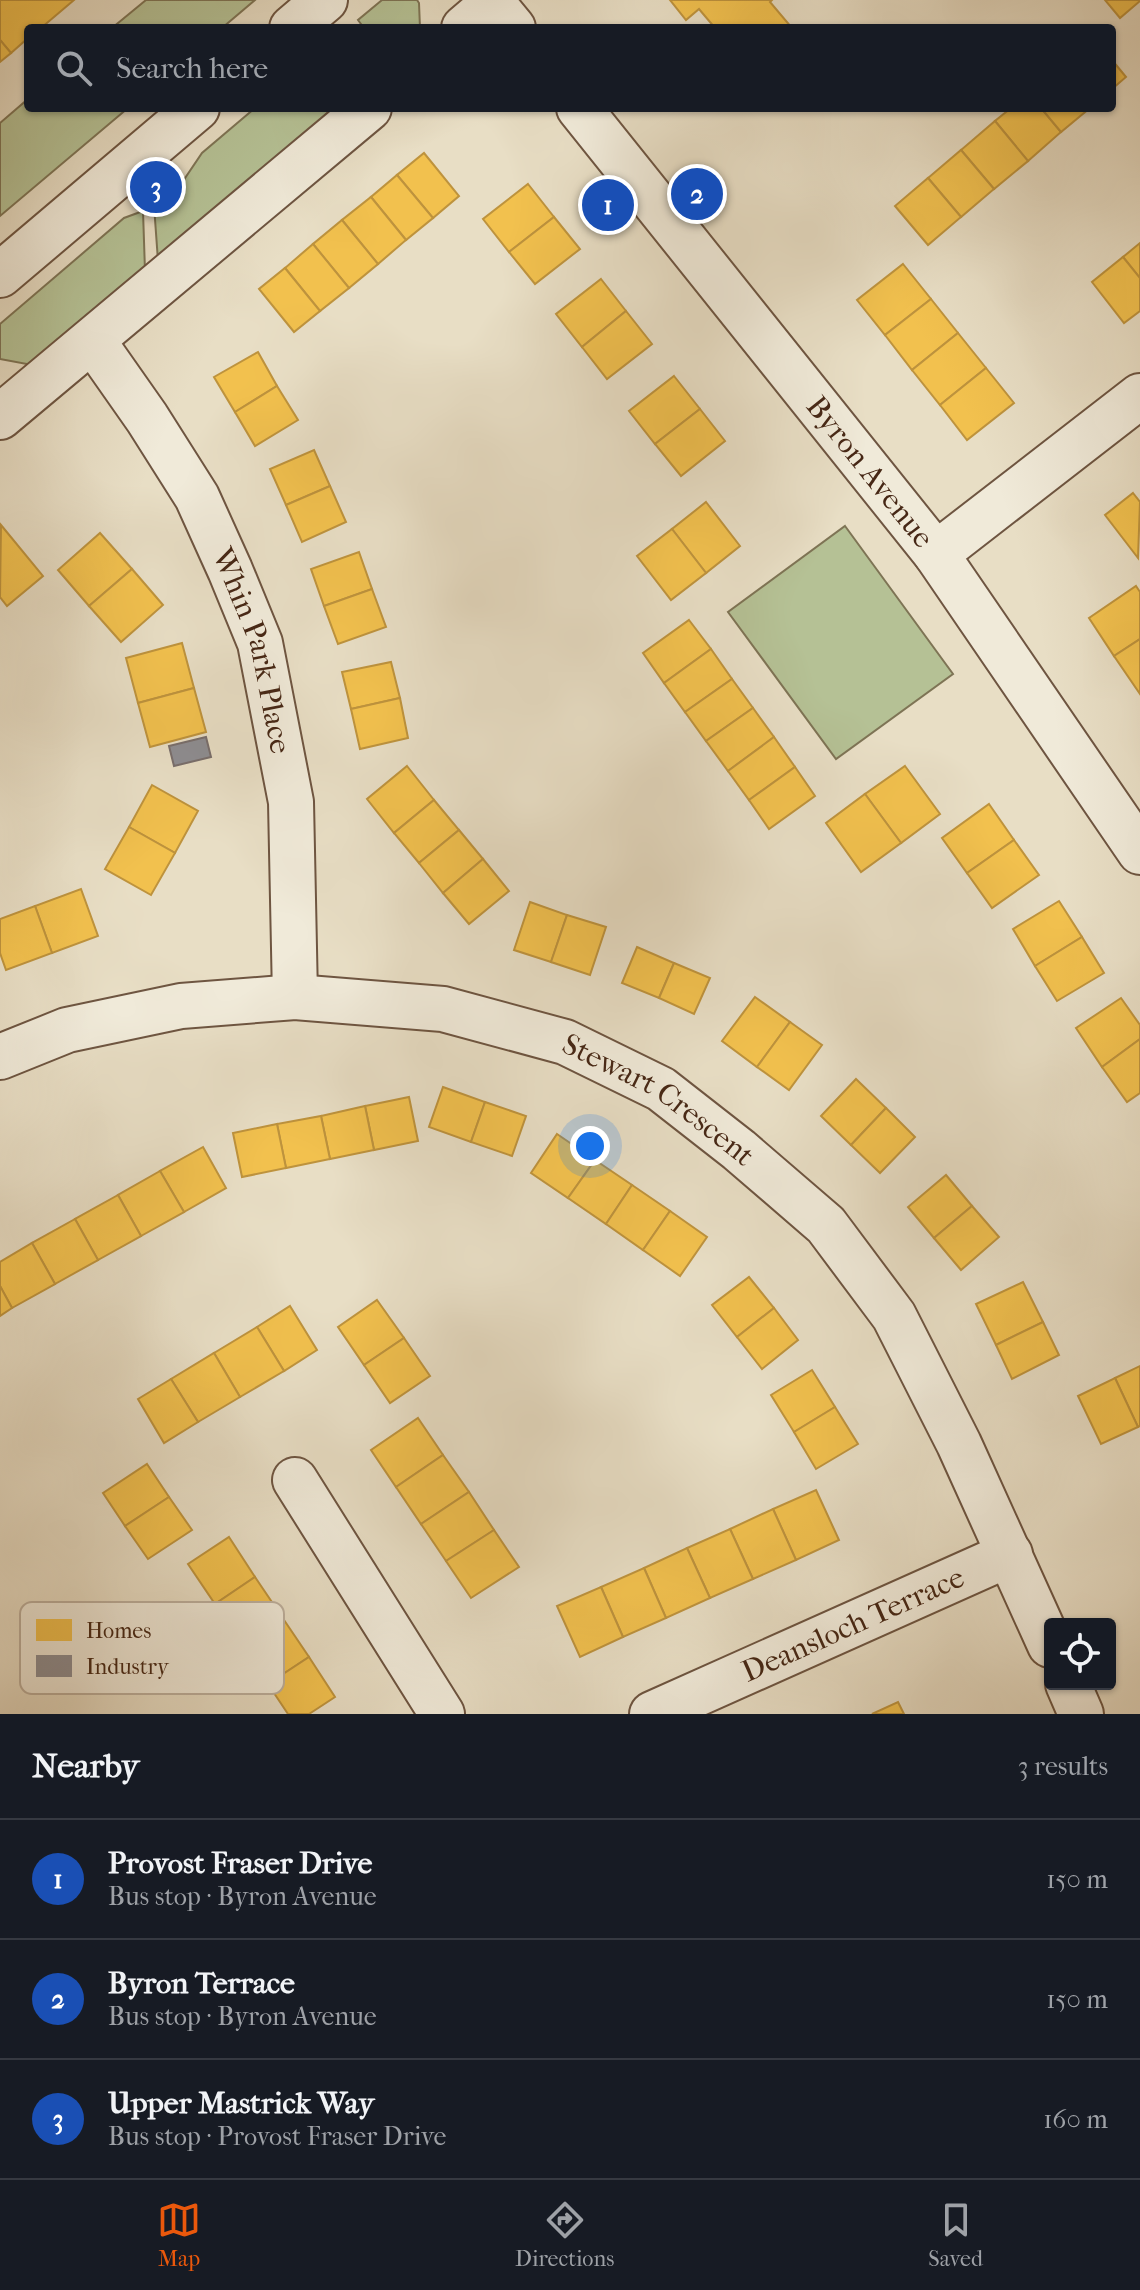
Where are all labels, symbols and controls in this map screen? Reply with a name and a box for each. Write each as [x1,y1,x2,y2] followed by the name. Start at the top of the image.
[24,24,1116,112] search box
[52,46,96,90] icon: search
[116,51,268,86] text: Search here
[130,157,182,217] pin: 3
[671,164,723,224] pin: 2
[582,175,634,235] pin: 1
[799,389,941,555] street label: Byron Avenue
[204,542,298,757] street label: Whin Park Place
[556,1026,762,1173] street label: Stewart Crescent
[570,1126,610,1166] your location
[736,1560,970,1690] street label: Deansloch Terrace
[20,1602,284,1694] legend
[86,1618,151,1644] text: Homes
[1044,1618,1116,1690] map controls
[1044,1618,1116,1690] button: locate
[86,1654,170,1680] text: Industry
[32,1746,139,1786] text: Nearby
[1018,1751,1108,1782] text: 3 results
[108,1846,372,1881] text: Provost Fraser Drive
[53,1864,63,1895] text: 1
[1046,1864,1108,1895] text: 150 m
[108,1881,377,1912] text: Bus stop · Byron Avenue
[108,1966,295,2001] text: Byron Terrace
[51,1984,65,2015] text: 2
[1046,1984,1108,2015] text: 150 m
[108,2001,377,2032] text: Bus stop · Byron Avenue
[108,2086,374,2121] text: Upper Mastrick Way
[53,2104,63,2135] text: 3
[1043,2104,1108,2135] text: 160 m
[108,2121,446,2152] text: Bus stop · Provost Fraser Drive
[157,2198,201,2272] tab: Map
[515,2198,614,2272] tab: Directions
[928,2198,983,2272] tab: Saved

